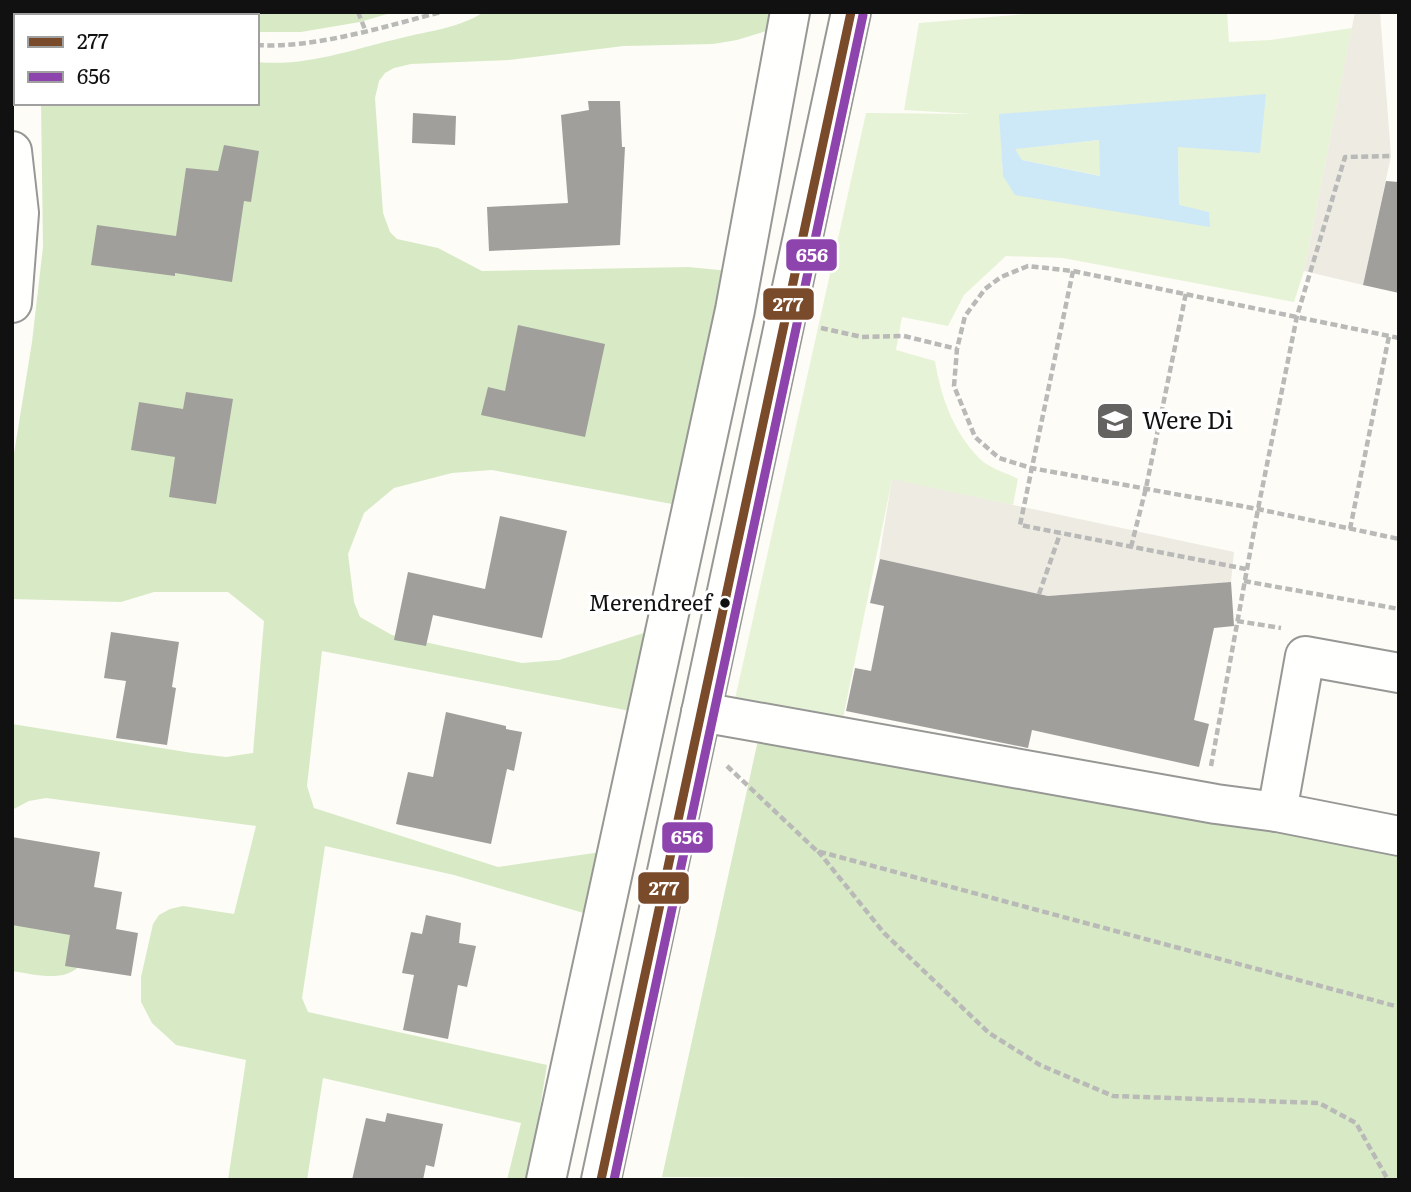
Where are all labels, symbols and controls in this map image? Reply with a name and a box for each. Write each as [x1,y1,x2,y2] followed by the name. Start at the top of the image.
[14,14,259,105] legend
[77,24,109,55] text: 277
[77,59,110,90] text: 656
[785,238,838,272] line badge: 656
[796,240,828,268] text: 656
[762,287,815,321] line badge: 277
[773,289,804,317] text: 277
[1094,400,1136,442] school or university icon: Were Di
[1142,401,1233,436] place label: Were Di
[588,585,713,618] place label: Merendreef
[718,596,732,610] marker: Merendreef
[661,821,714,854] line badge: 656
[671,822,703,850] text: 656
[637,871,690,905] line badge: 277
[649,873,680,901] text: 277

